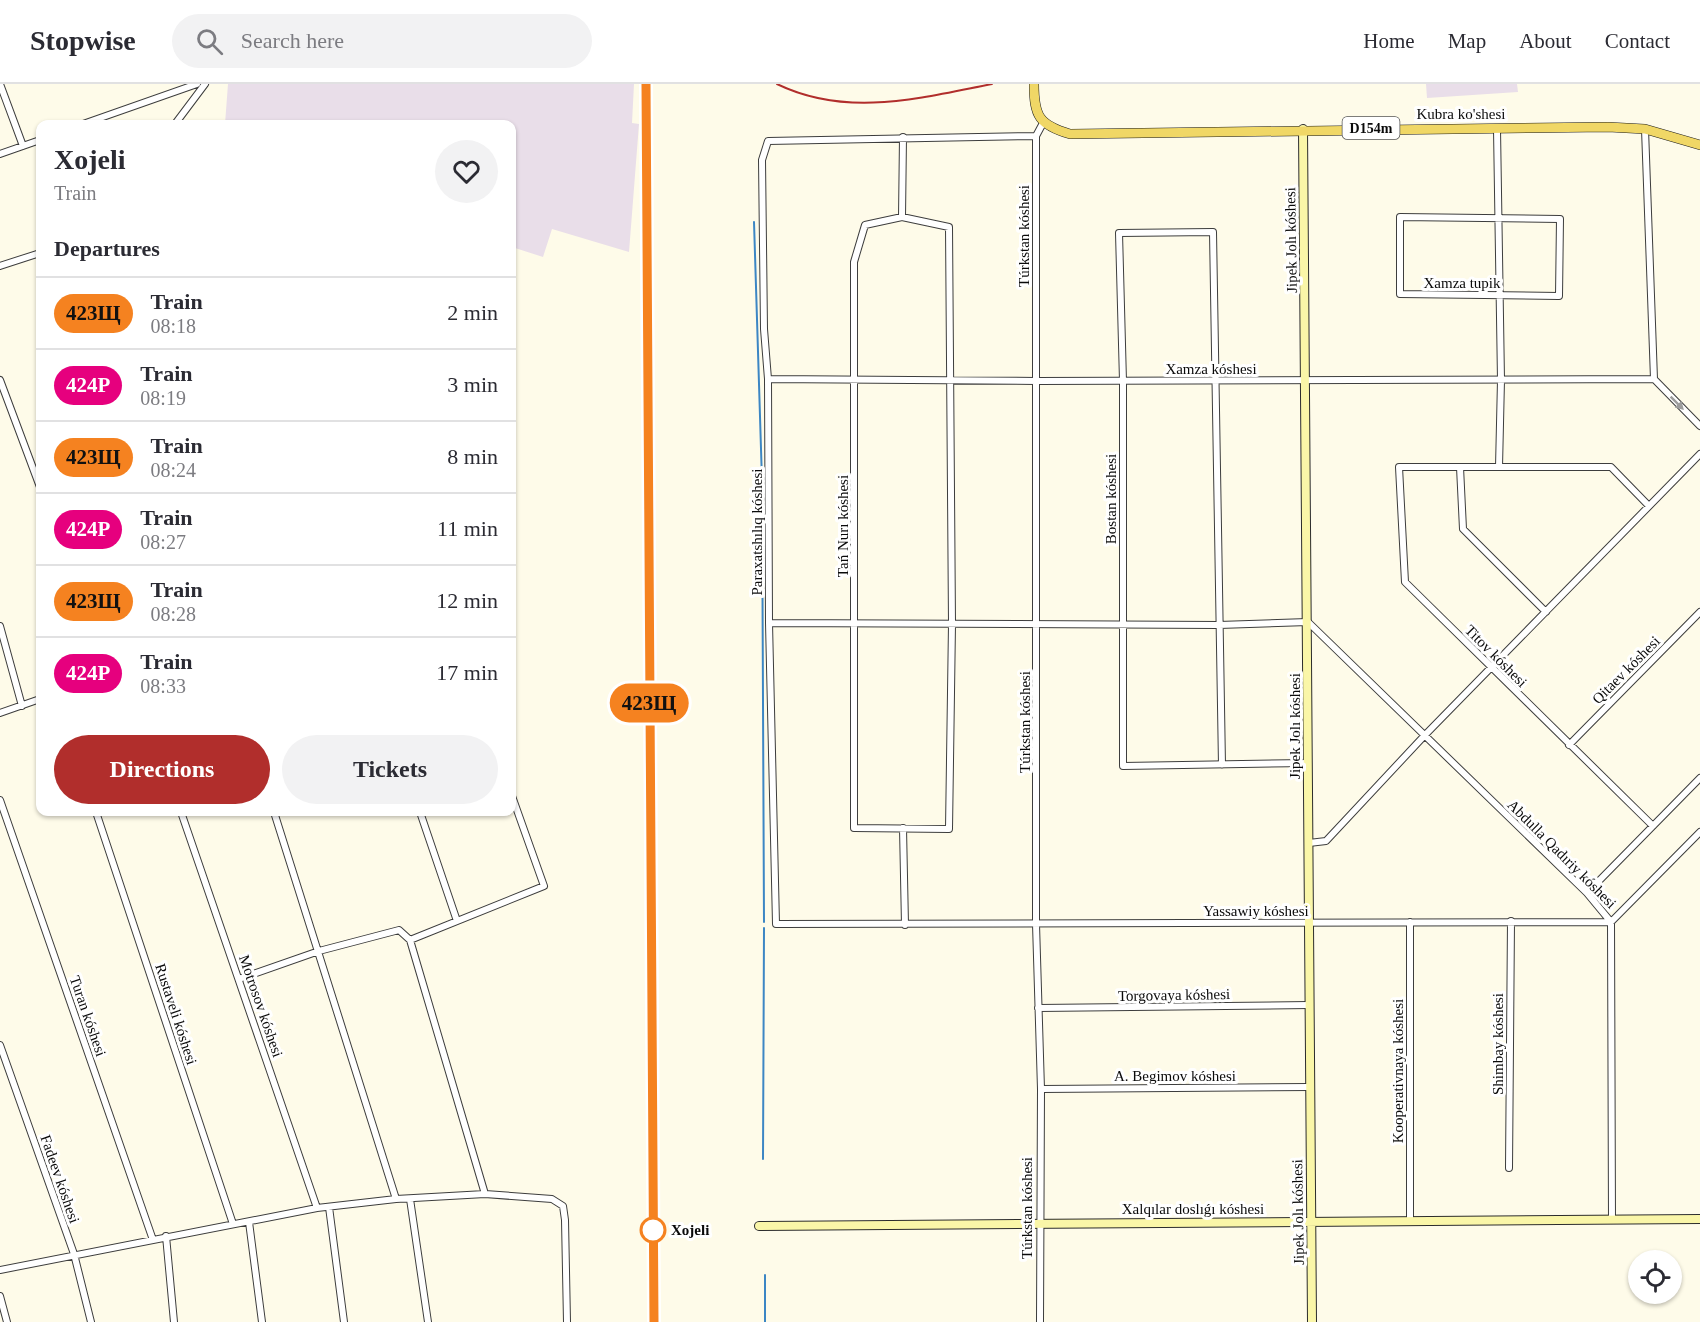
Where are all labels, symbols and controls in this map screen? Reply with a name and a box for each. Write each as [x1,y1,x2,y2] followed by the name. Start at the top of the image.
[172,14,592,68] search box
[30,25,136,56] text: Stopwise
[193,25,226,58] icon: search
[241,28,344,53] text: Search here
[1363,29,1415,53] text: Home
[1448,29,1486,53] text: Map
[1519,29,1572,53] text: About
[1605,29,1670,53] text: Contact
[1417,106,1505,122] street label: Kubra ko'shesi
[1342,117,1400,139] road number: D154m
[435,140,498,203] button: heart
[54,144,126,175] text: Xojeli
[54,182,97,204] text: Train
[1016,185,1032,287] street label: Túrkstan kóshesi
[1282,187,1300,293] street label: Jipek Jolı kóshesi
[54,236,160,261] text: Departures
[1423,275,1501,291] street label: Xamza tupik
[151,289,203,314] text: Train
[447,300,498,325] text: 2 min
[66,301,121,325] text: 423Щ
[151,315,196,337] text: 08:18
[140,361,192,386] text: Train
[1165,361,1257,377] street label: Xamza kóshesi
[447,372,498,397] text: 3 min
[66,373,110,397] text: 424Р
[140,387,186,409] text: 08:19
[1670,395,1684,410] one-way arrow
[151,433,203,458] text: Train
[447,444,498,469] text: 8 min
[66,445,121,469] text: 423Щ
[1103,454,1119,544] street label: Bostan kóshesi
[151,459,196,481] text: 08:24
[749,468,765,596] street label: Paraxatshılıq kóshesi
[835,475,851,577] street label: Tań Nurı kóshesi
[140,505,192,530] text: Train
[437,516,498,541] text: 11 min
[66,517,110,541] text: 424Р
[140,531,186,553] text: 08:27
[151,577,203,602] text: Train
[436,588,498,613] text: 12 min
[66,589,121,613] text: 423Щ
[151,603,196,625] text: 08:28
[1462,622,1530,690] street label: Titov kóshesi
[1589,633,1663,707] street label: Qitaev kóshesi
[140,649,192,674] text: Train
[436,660,498,685] text: 17 min
[66,661,110,685] text: 424Р
[1017,671,1033,773] street label: Túrkstan kóshesi
[1287,673,1303,779] street label: Jipek Jolı kóshesi
[140,675,186,697] text: 08:33
[607,684,691,722] line badge: 423Щ
[622,691,676,715] text: 423Щ
[54,735,270,804] button: Directions
[282,735,498,804] button: Tickets
[1504,796,1620,912] street label: Abdulla Qadıriy kóshesi
[1203,903,1309,919] street label: Yassawiy kóshesi
[236,953,286,1059] street label: Motrosov kóshesi
[152,961,200,1067] street label: Rustaveli kóshesi
[67,974,109,1058] street label: Turan kóshesi
[1118,986,1230,1004] street label: Torgovaya kóshesi
[1490,993,1506,1095] street label: Shimbay kóshesi
[1390,999,1406,1143] street label: Kooperativnaya kóshesi
[1114,1068,1236,1084] street label: A. Begimov kóshesi
[37,1133,83,1225] street label: Fadeev kóshesi
[1019,1157,1035,1259] street label: Túrkstan kóshesi
[1289,1159,1307,1265] street label: Jipek Jolı kóshesi
[1122,1201,1264,1217] street label: Xalqılar doslıǵı kóshesi
[640,1217,666,1243] marker: Xojeli
[671,1222,709,1238] place label: Xojeli
[1628,1250,1682,1304] map controls
[1628,1250,1682,1304] button: locate

